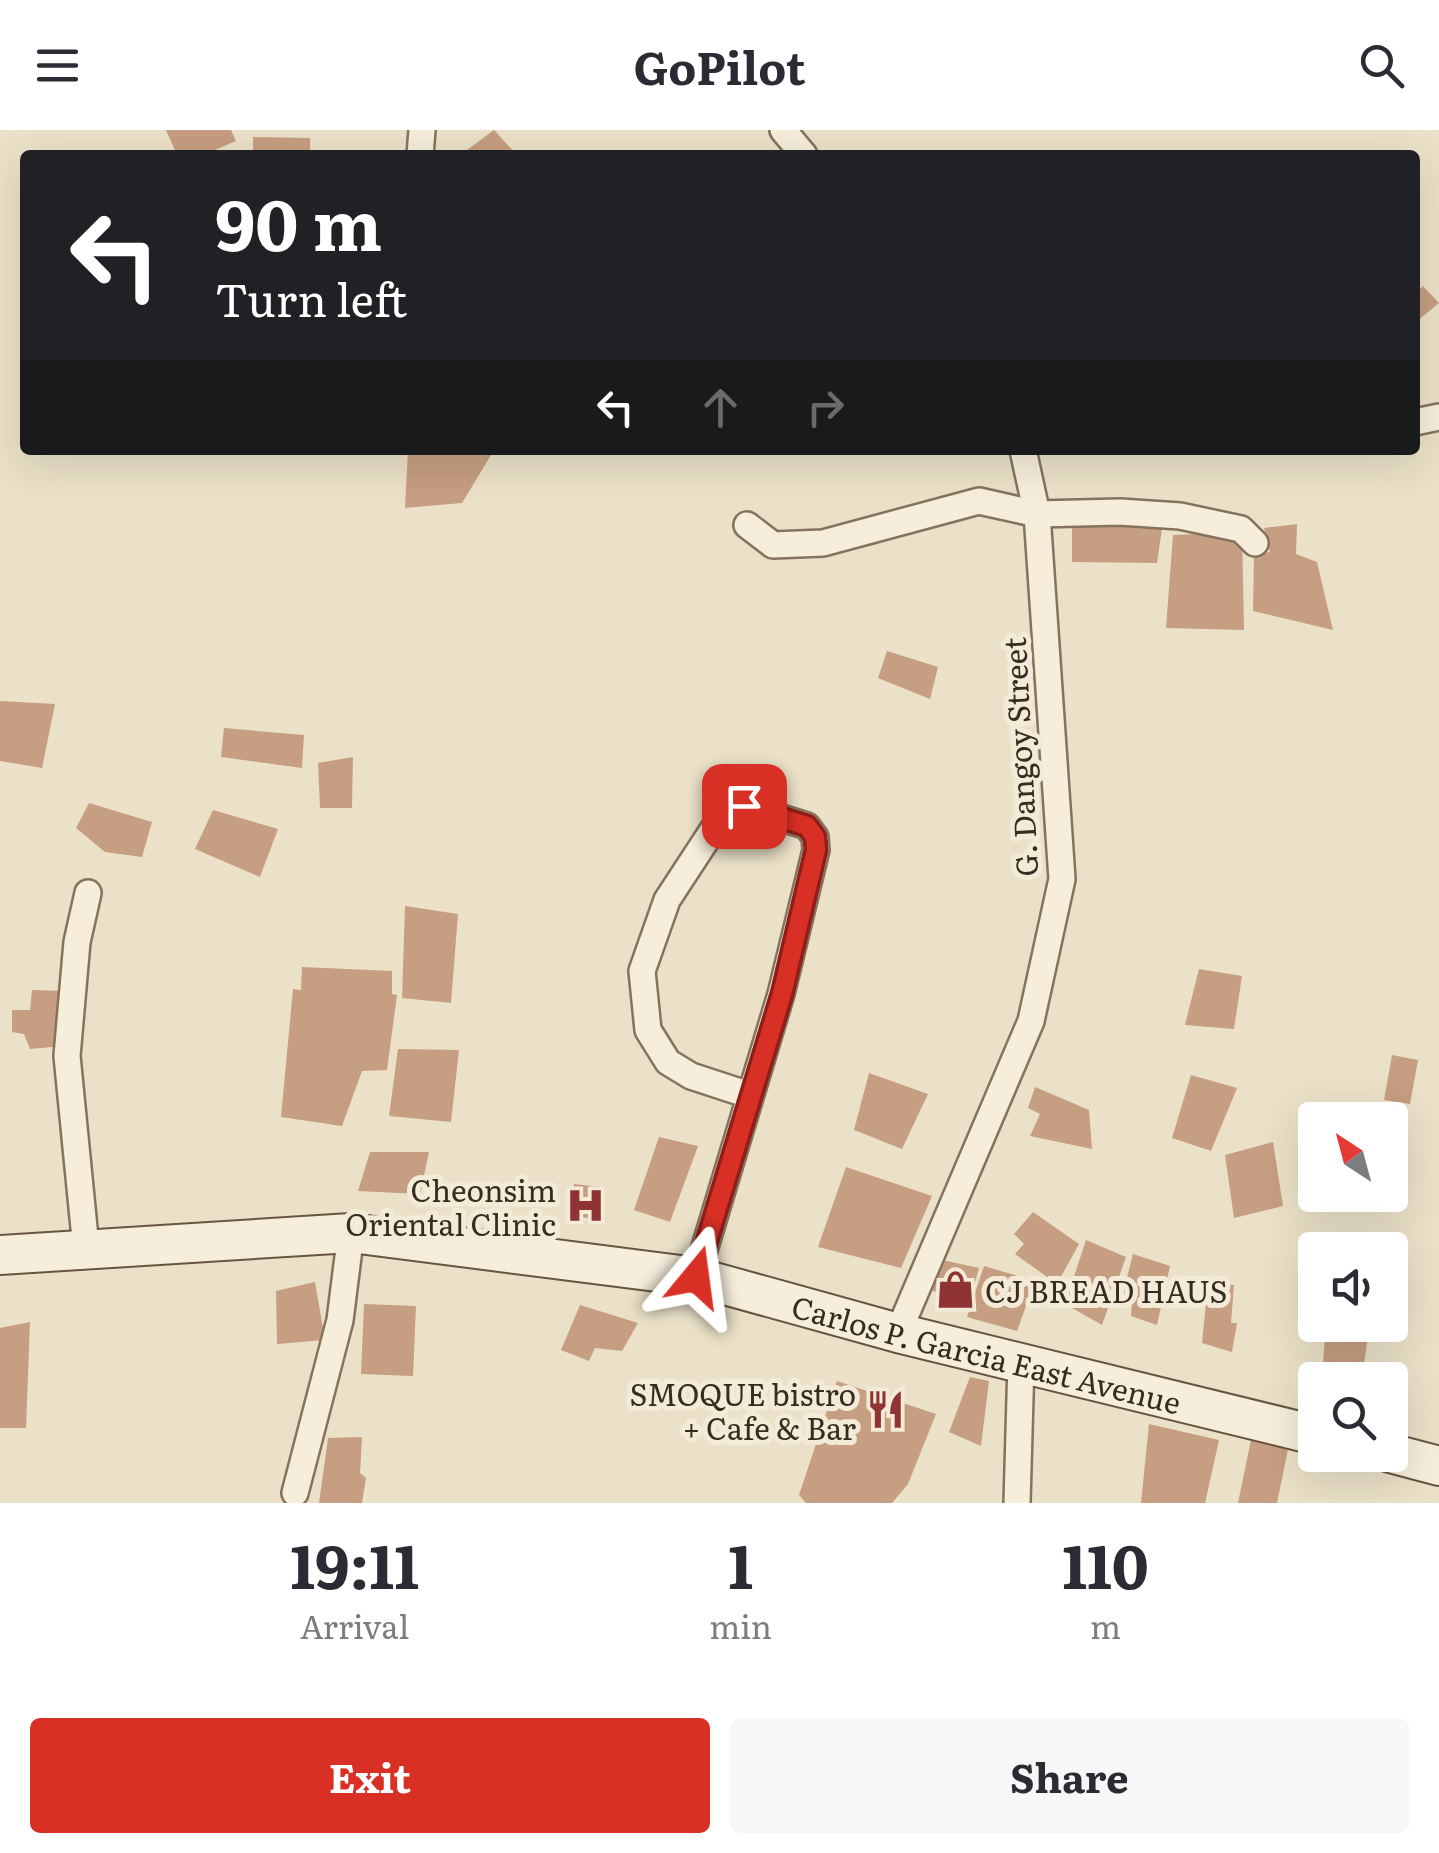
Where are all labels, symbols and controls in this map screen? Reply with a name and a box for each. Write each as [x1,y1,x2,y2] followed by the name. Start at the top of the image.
[634,32,805,99] text: GoPilot
[30,38,85,93] icon: menu
[1354,38,1409,93] icon: search
[215,169,382,273] text: 90 m
[50,190,180,320] icon: left
[215,264,407,331] text: Turn left
[588,380,643,435] icon: left
[693,380,748,435] icon: ahead
[798,380,853,435] icon: right
[991,636,1047,878] street label: G. Dangoy Street
[702,764,787,849] pin
[717,779,772,834] icon: arrive
[1298,1102,1408,1212] north arrow
[1298,1102,1408,1472] map controls
[345,1167,556,1245] place label: Cheonsim Oriental Clinic
[565,1185,607,1227] hospital icon: Cheonsim Oriental Clinic
[644,1225,748,1329] position arrow
[1298,1232,1408,1342] button: sound
[985,1268,1228,1312] place label: CJ BREAD HAUS
[934,1269,976,1311] shop icon: CJ BREAD HAUS
[787,1283,1186,1423] street label: Carlos P. Garcia East Avenue
[1298,1362,1408,1472] button: search
[629,1371,856,1449] place label: SMOQUE bistro + Cafe & Bar
[865,1389,907,1431] restaurant icon: SMOQUE bistro + Cafe & Bar
[290,1518,419,1607] text: 19:11
[728,1518,753,1607] text: 1
[1062,1518,1149,1607] text: 110
[300,1601,409,1649] text: Arrival
[709,1601,772,1649] text: min
[1090,1601,1121,1649] text: m
[30,1718,710,1833] button: Exit
[730,1718,1409,1833] button: Share

